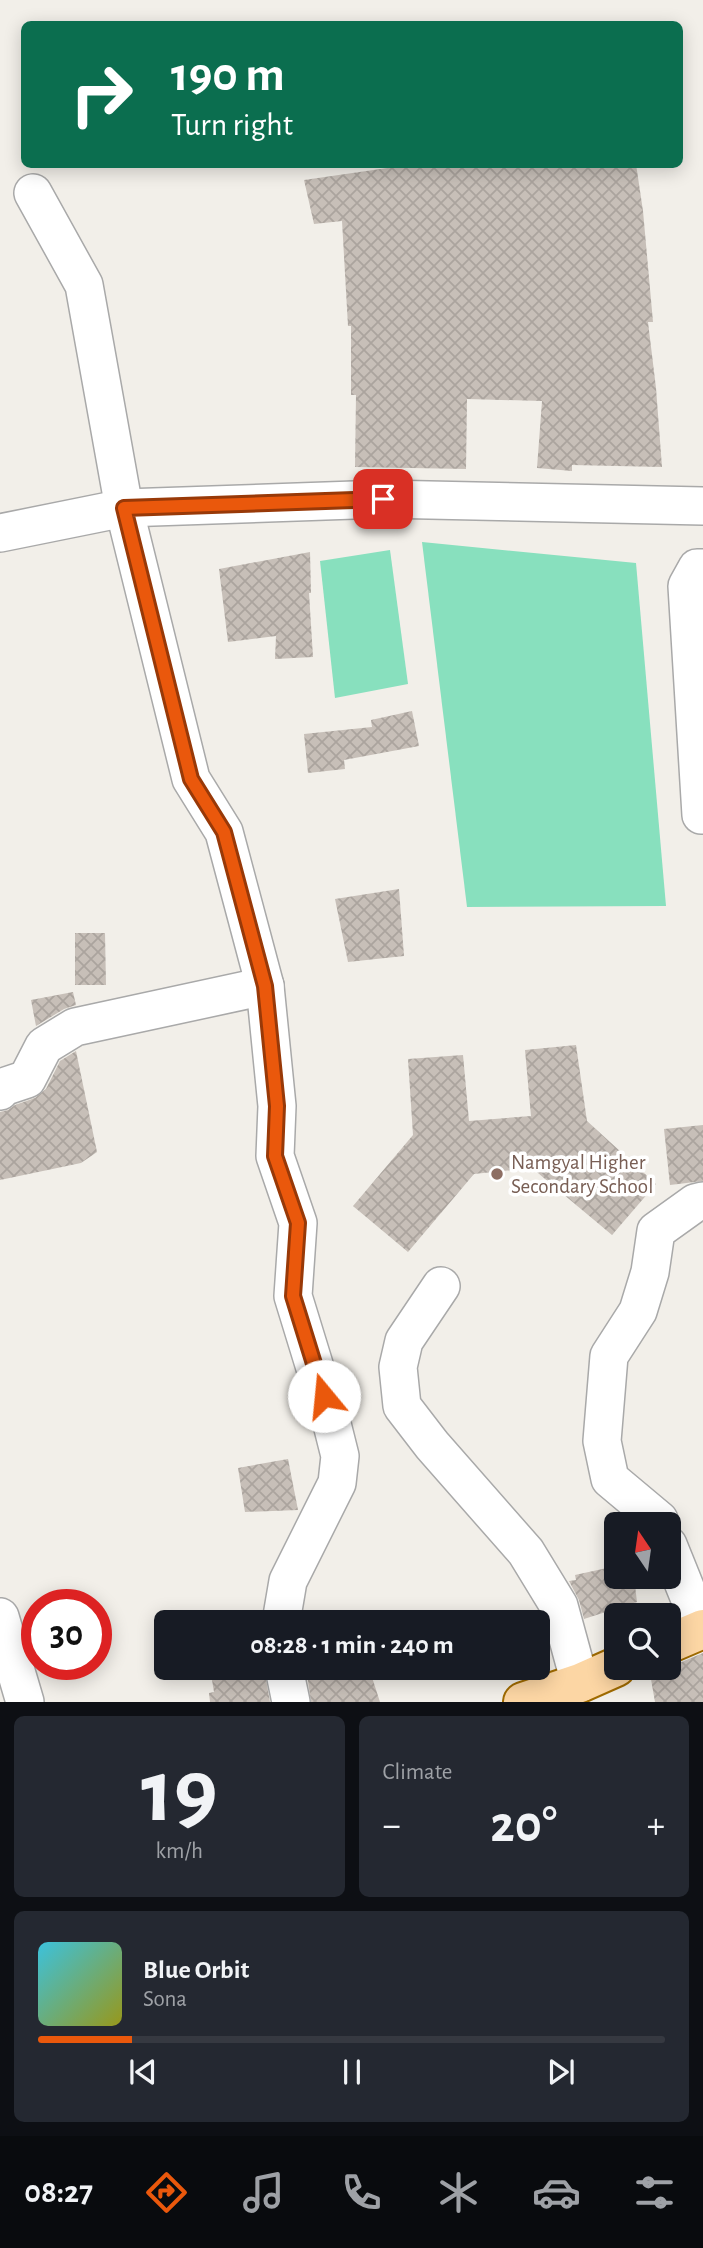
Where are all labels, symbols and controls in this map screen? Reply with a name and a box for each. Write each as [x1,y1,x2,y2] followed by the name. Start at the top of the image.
[56,49,147,140] icon: right
[171,51,285,100] text: 190 m
[171,109,293,141] text: Turn right
[353,469,413,529] pin
[364,480,402,518] icon: arrive
[511,1152,653,1197] place label: Namgyal Higher Secondary School
[489,1166,505,1182] marker: Namgyal Higher Secondary School
[287,1359,361,1433] position arrow
[604,1512,681,1589] north arrow
[604,1512,681,1680] map controls
[21,1589,112,1680] speed limit sign: 30
[604,1603,681,1680] button: search
[250,1632,454,1658] text: 08:28 · 1 min · 240 m
[141,1747,218,1838] text: 19
[383,1761,452,1784] text: Climate
[490,1799,557,1851] text: 20°
[383,1807,401,1845] text: −
[647,1807,665,1845] text: +
[156,1840,203,1863] text: km/h
[143,1957,249,1983] text: Blue Orbit
[143,1988,187,2011] text: Sona
[124,2053,162,2091] icon: previous
[333,2053,371,2091] icon: pause
[542,2053,580,2091] icon: next
[142,2168,191,2217] icon: directions
[239,2168,288,2217] icon: music
[337,2168,386,2217] icon: phone
[434,2168,483,2217] icon: climate
[532,2168,581,2217] icon: car
[630,2168,679,2217] icon: filters
[24,2176,93,2208] text: 08:27

